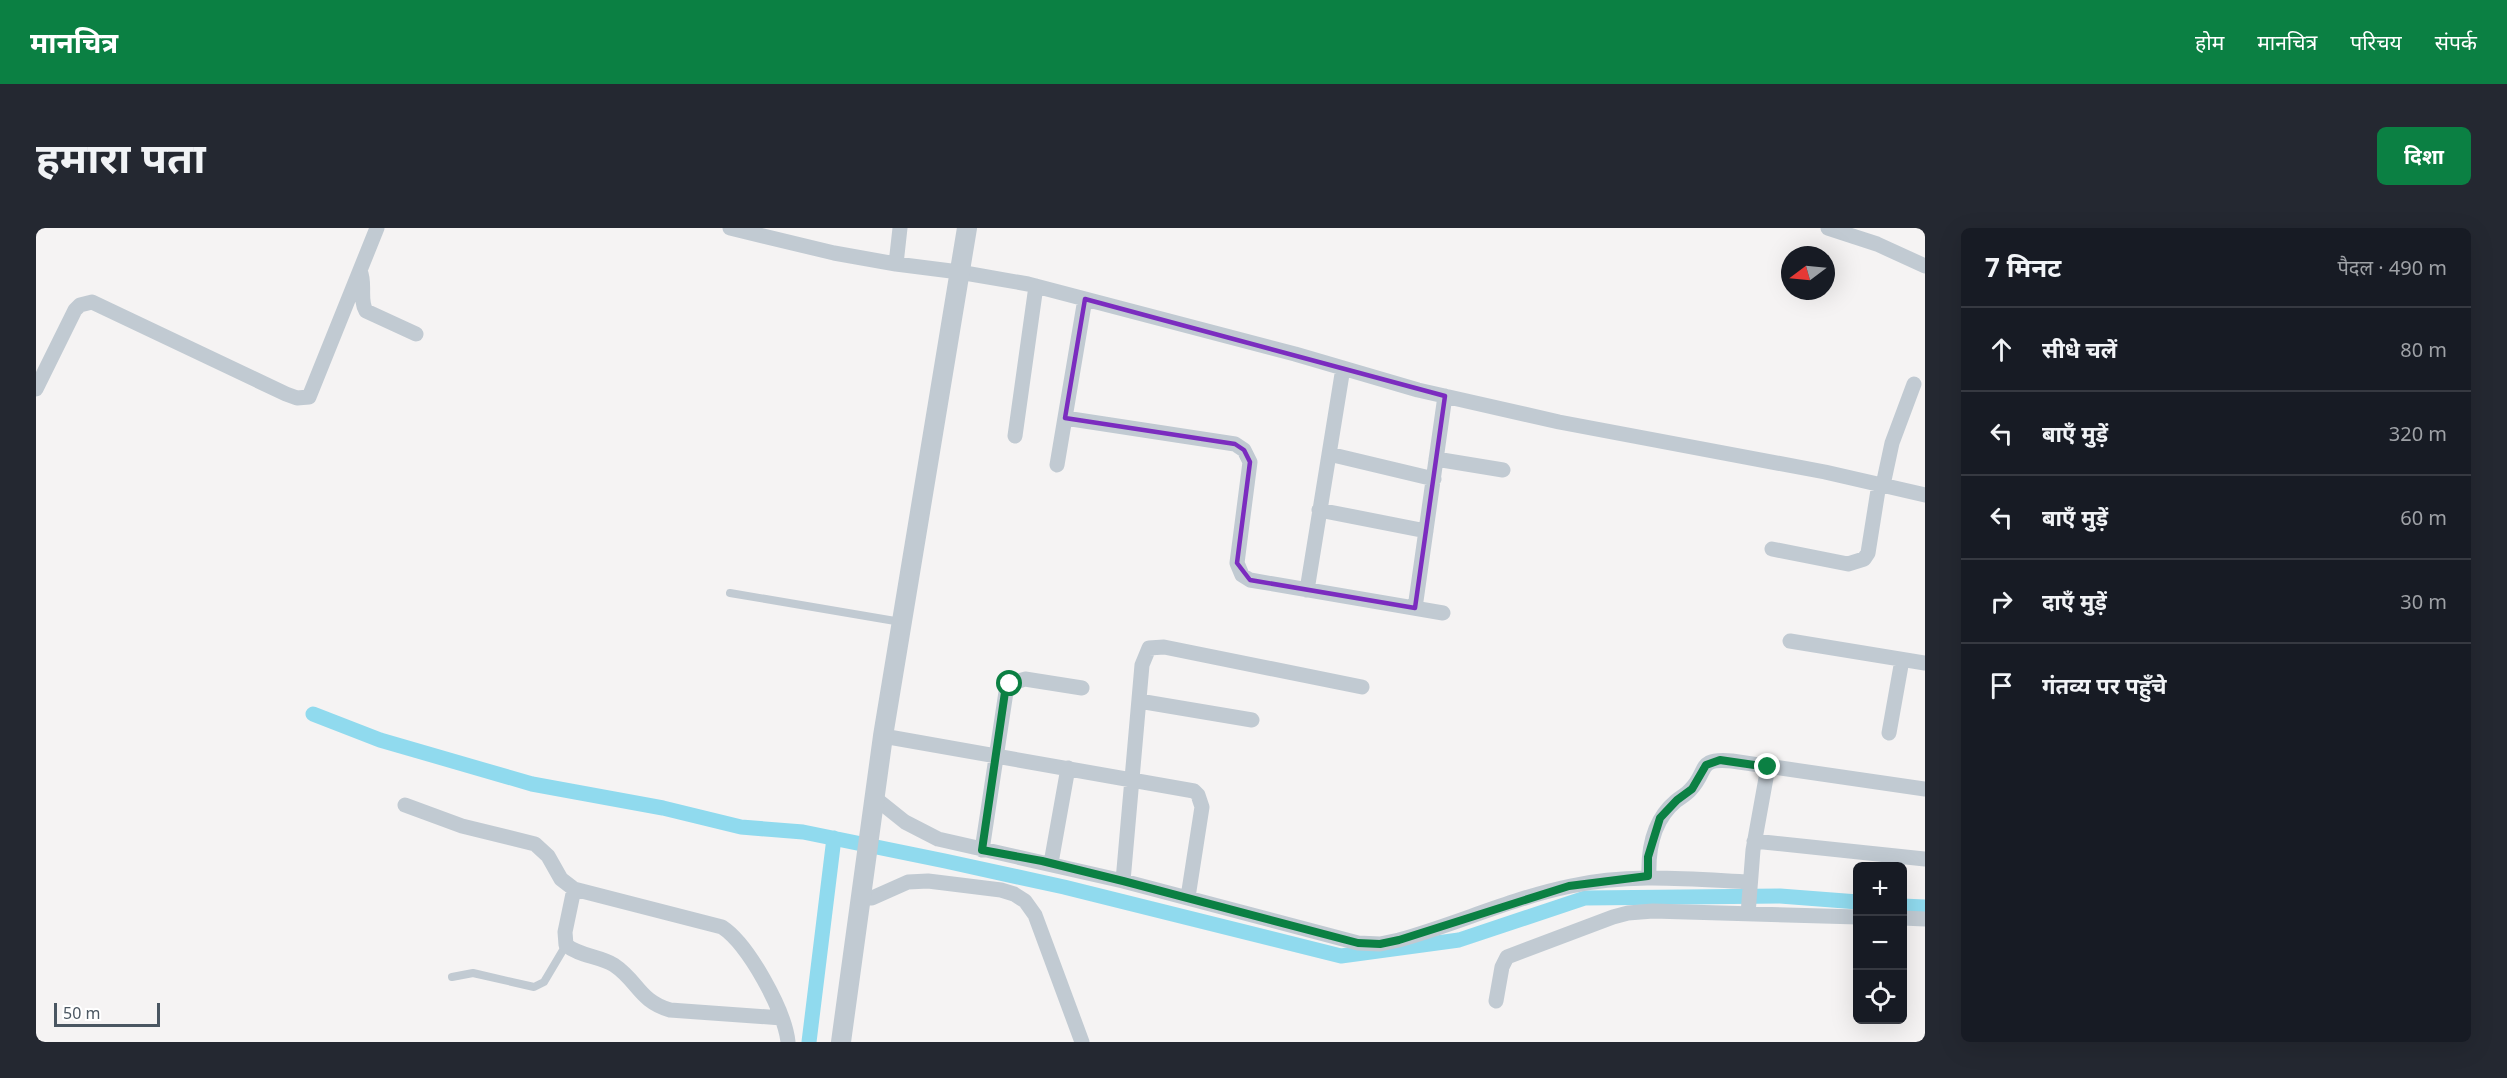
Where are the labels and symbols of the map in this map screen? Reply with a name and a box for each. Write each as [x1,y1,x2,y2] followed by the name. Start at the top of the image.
[1781,246,1835,300] north arrow
[996,670,1022,696] route start
[1754,753,1780,779] route end
[54,1000,160,1028] scale bar

